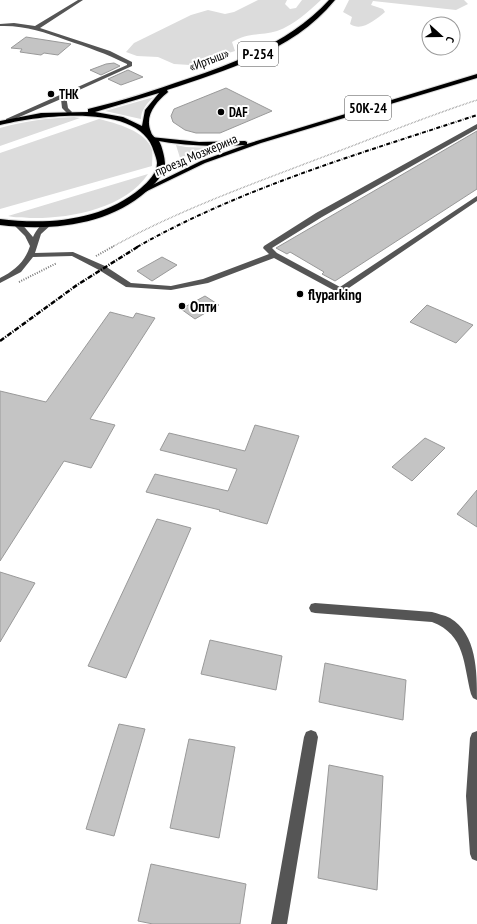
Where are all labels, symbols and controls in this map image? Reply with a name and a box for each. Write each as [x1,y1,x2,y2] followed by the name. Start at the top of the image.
[421,16,461,56] north arrow
[443,35,458,44] text: С
[238,42,278,66] road number: Р-254
[187,45,231,75] street label: «Иртыш»
[59,86,79,103] place label: ТНК
[46,89,56,99] marker: ТНК
[345,96,391,120] road number: 50К-24
[229,104,248,121] place label: DAF
[216,107,226,117] marker: DAF
[152,130,240,180] street label: проезд Мозжерина
[308,285,362,304] place label: flyparking
[295,289,305,299] marker: flyparking
[190,297,217,316] place label: Опти
[177,301,187,311] marker: Опти

